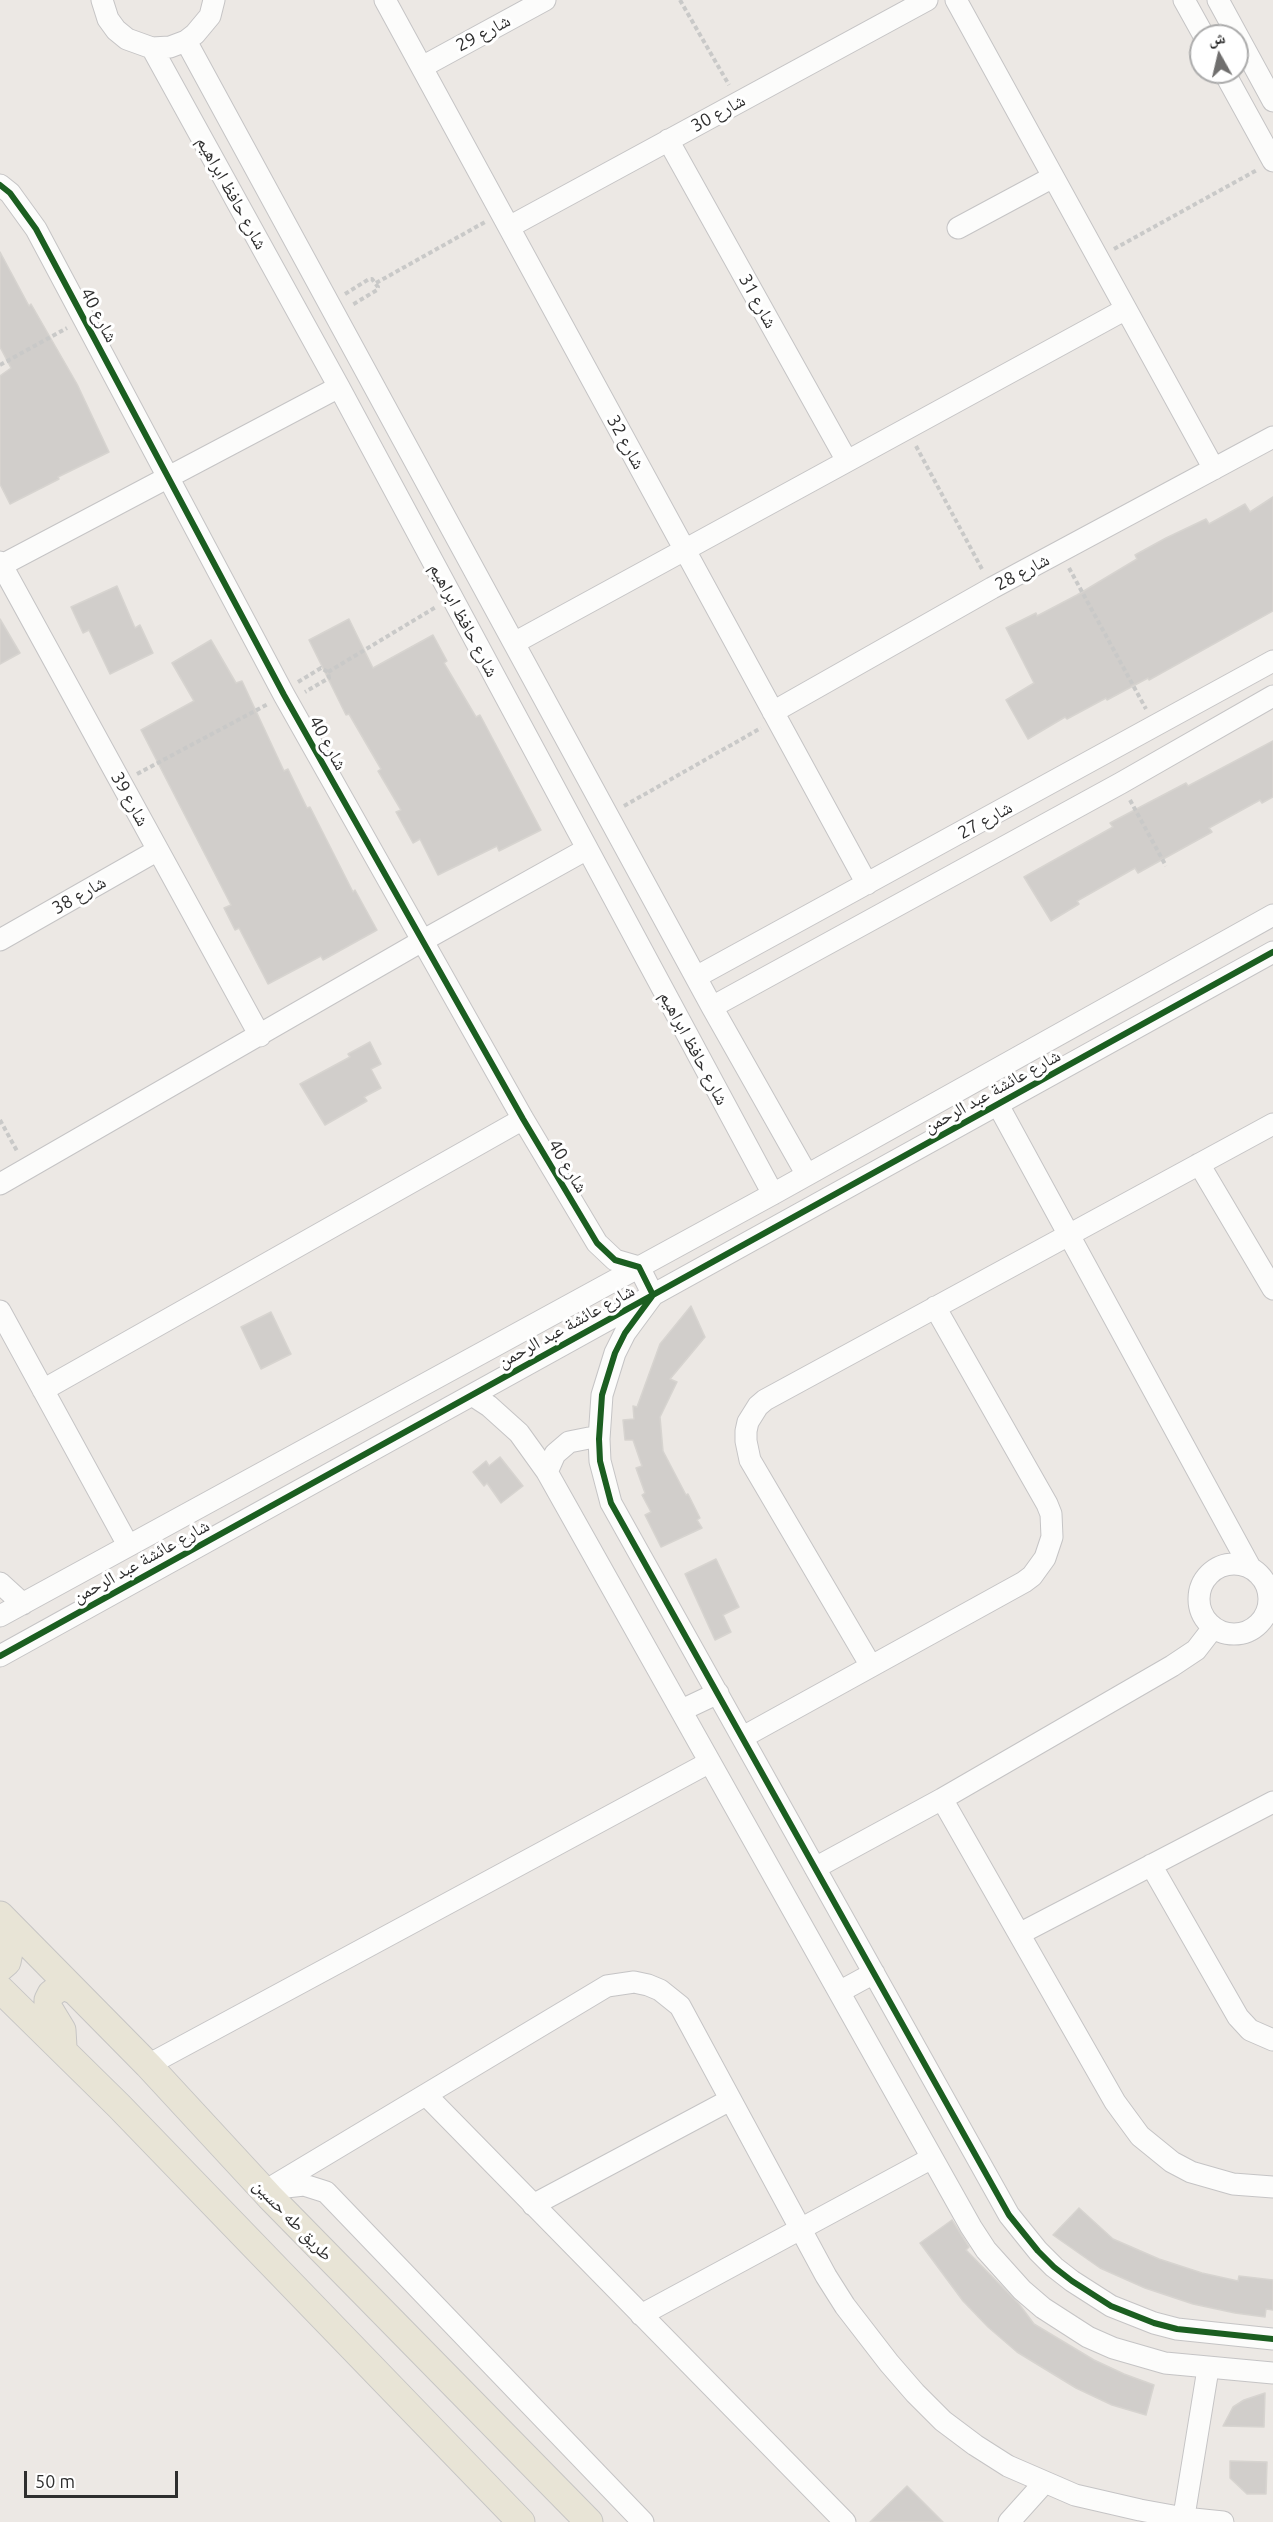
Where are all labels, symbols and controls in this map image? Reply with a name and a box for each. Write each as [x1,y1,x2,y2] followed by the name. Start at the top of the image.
[452,10,514,56] street label: شارع 29
[1189,24,1249,84] north arrow
[1207,28,1226,48] text: ش
[687,89,749,137] street label: شارع 30
[192,133,272,253] street label: شارع حافظ ابراهيم
[734,270,782,332] street label: شارع 31
[76,284,122,346] street label: شارع 40
[602,411,650,473] street label: شارع 32
[991,549,1053,595] street label: شارع 28
[425,559,503,681] street label: شارع حافظ ابراهيم
[304,712,352,774] street label: شارع 40
[106,768,154,830] street label: شارع 39
[954,796,1016,844] street label: شارع 27
[48,871,110,919] street label: شارع 38
[655,987,733,1109] street label: شارع حافظ ابراهيم
[920,1044,1064,1138] street label: شارع عائشة عبد الرحمن
[544,1135,592,1197] street label: شارع 40
[494,1279,638,1373] street label: شارع عائشة عبد الرحمن
[69,1514,213,1608] street label: شارع عائشة عبد الرحمن
[249,2175,337,2265] street label: طريق طه حسين
[27,2459,182,2497] scale bar
[35,2471,75,2491] text: 50 m

